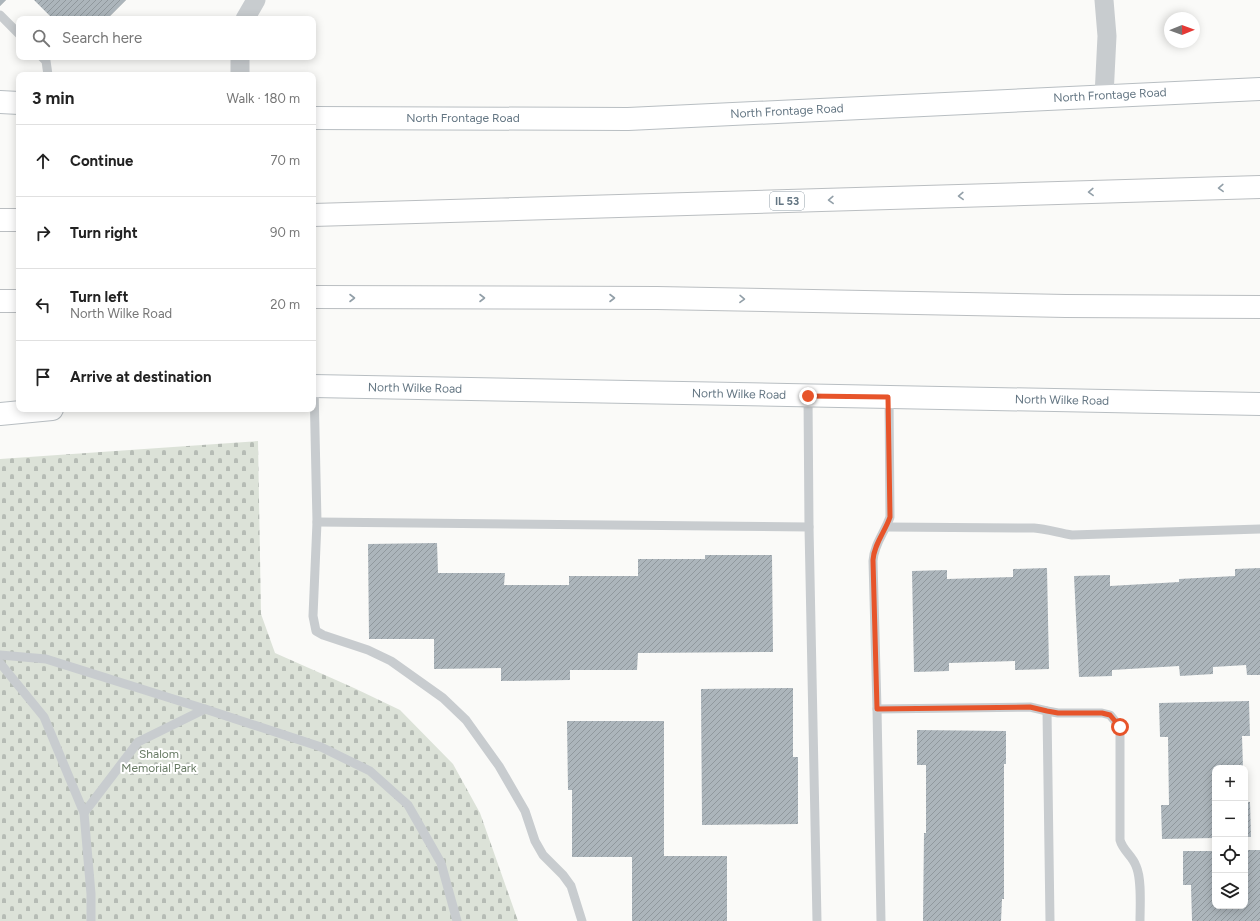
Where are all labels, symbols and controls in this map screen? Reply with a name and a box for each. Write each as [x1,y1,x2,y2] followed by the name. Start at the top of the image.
[1164,12,1200,48] north arrow
[16,16,316,60] search box
[30,27,52,49] icon: search
[62,29,142,47] text: Search here
[1053,85,1167,105] street label: North Frontage Road
[32,88,74,108] text: 3 min
[227,91,300,106] text: Walk · 180 m
[730,101,844,121] street label: North Frontage Road
[406,111,520,125] street label: North Frontage Road
[32,150,54,172] icon: ahead
[70,152,133,170] text: Continue
[270,153,300,168] text: 70 m
[1218,184,1224,193] one-way arrow
[1088,188,1094,197] one-way arrow
[770,192,804,210] road number: IL 53
[958,192,964,200] one-way arrow
[828,196,834,204] one-way arrow
[32,222,54,244] icon: right
[70,224,138,242] text: Turn right
[270,225,300,240] text: 90 m
[70,288,128,306] text: Turn left
[32,294,54,316] icon: left
[349,294,355,302] one-way arrow
[479,294,485,302] one-way arrow
[609,294,615,302] one-way arrow
[739,295,745,303] one-way arrow
[270,297,300,312] text: 20 m
[70,306,172,321] text: North Wilke Road
[32,366,54,388] icon: arrive
[70,368,211,386] text: Arrive at destination
[368,380,462,396] street label: North Wilke Road
[692,386,786,402] street label: North Wilke Road
[799,387,817,405] route end
[1015,392,1109,408] street label: North Wilke Road
[1111,718,1129,736] route start
[121,747,197,775] park label: Shalom Memorial Park
[1212,765,1248,909] map controls
[1212,765,1248,801] button: +
[1212,801,1248,837] button: −
[1212,837,1248,873] button: locate
[1212,873,1248,909] button: layers

